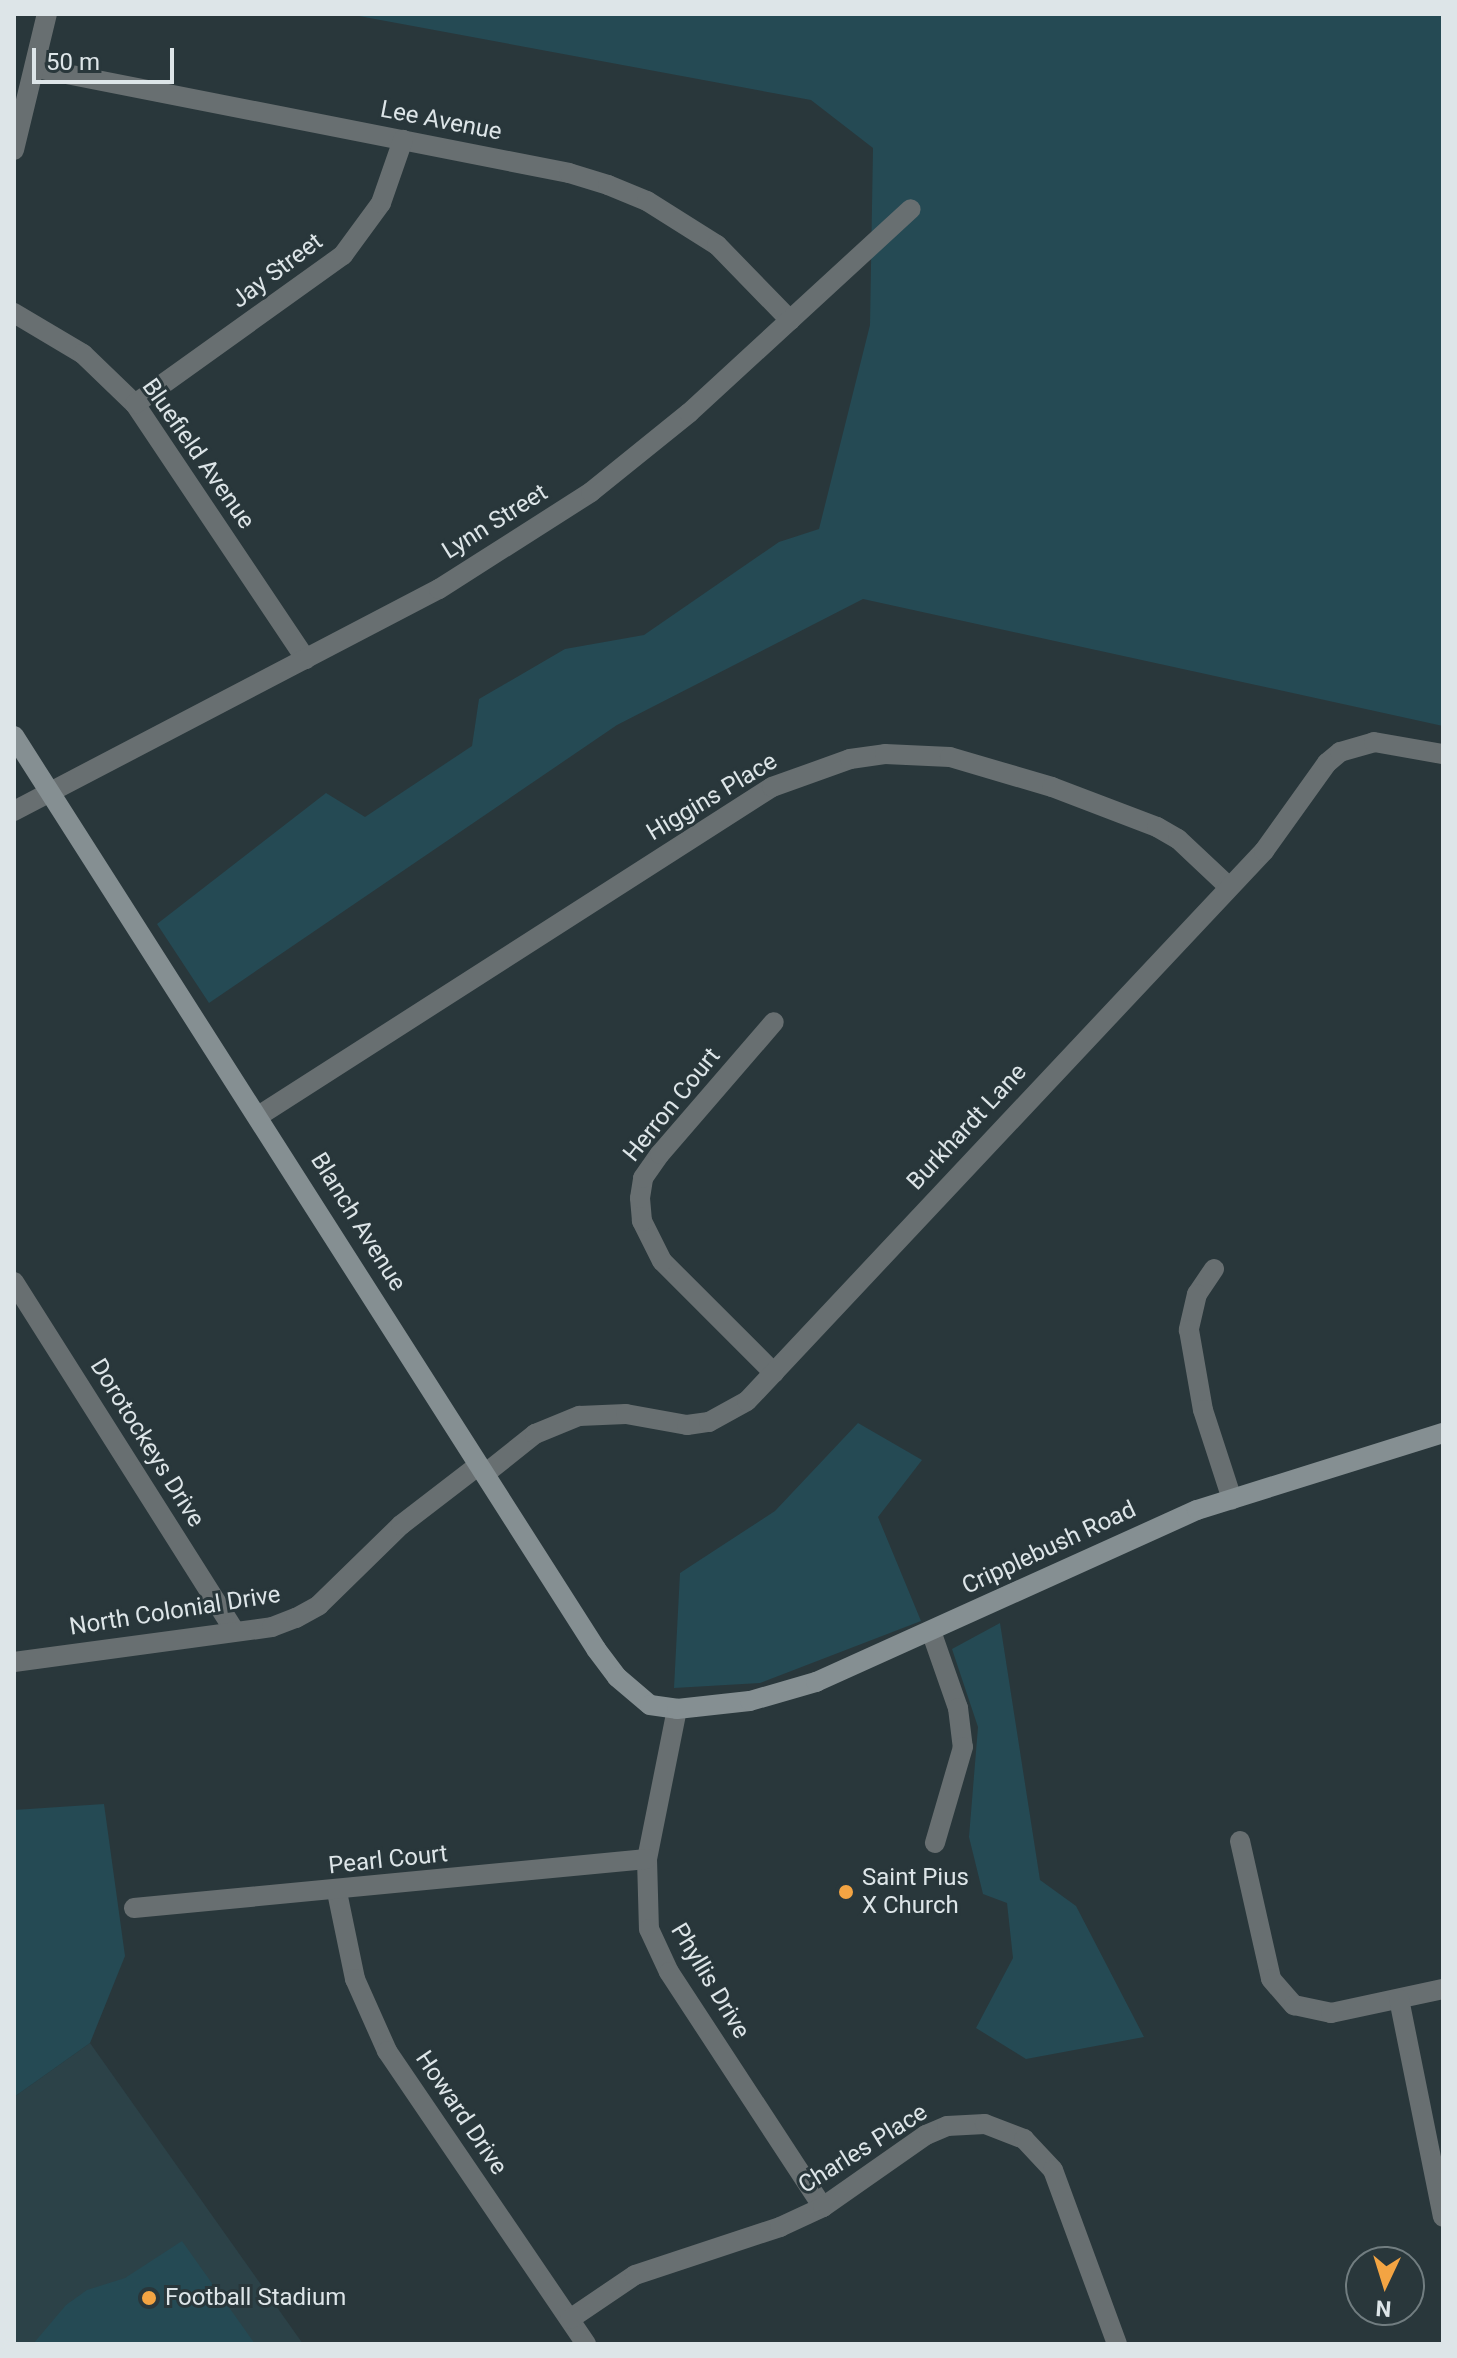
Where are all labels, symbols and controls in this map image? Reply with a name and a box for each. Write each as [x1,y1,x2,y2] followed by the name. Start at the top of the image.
[36,32,178,82] scale bar
[46,48,100,76] text: 50 m
[378,95,504,147] street label: Lee Avenue
[226,227,328,315] street label: Jay Street
[136,373,260,535] street label: Bluefield Avenue
[437,478,553,566] street label: Lynn Street
[642,747,782,847] street label: Higgins Place
[617,1042,727,1168] street label: Herron Court
[901,1058,1033,1196] street label: Burkhardt Lane
[304,1148,412,1296] street label: Blanch Avenue
[84,1354,210,1532] street label: Dorotockeys Drive
[958,1495,1140,1601] street label: Cripplebush Road
[67,1580,283,1642] street label: North Colonial Drive
[327,1839,449,1881] street label: Pearl Court
[862,1864,969,1920] place label: Saint Pius X Church
[837,1883,855,1901] marker: Saint Pius X Church
[664,1918,756,2044] street label: Phyllis Drive
[409,2046,513,2180] street label: Howard Drive
[793,2098,933,2200] street label: Charles Place
[1345,2246,1425,2326] north arrow
[165,2284,346,2312] place label: Football Stadium
[140,2289,158,2307] marker: Football Stadium
[1375,2295,1392,2321] text: N

